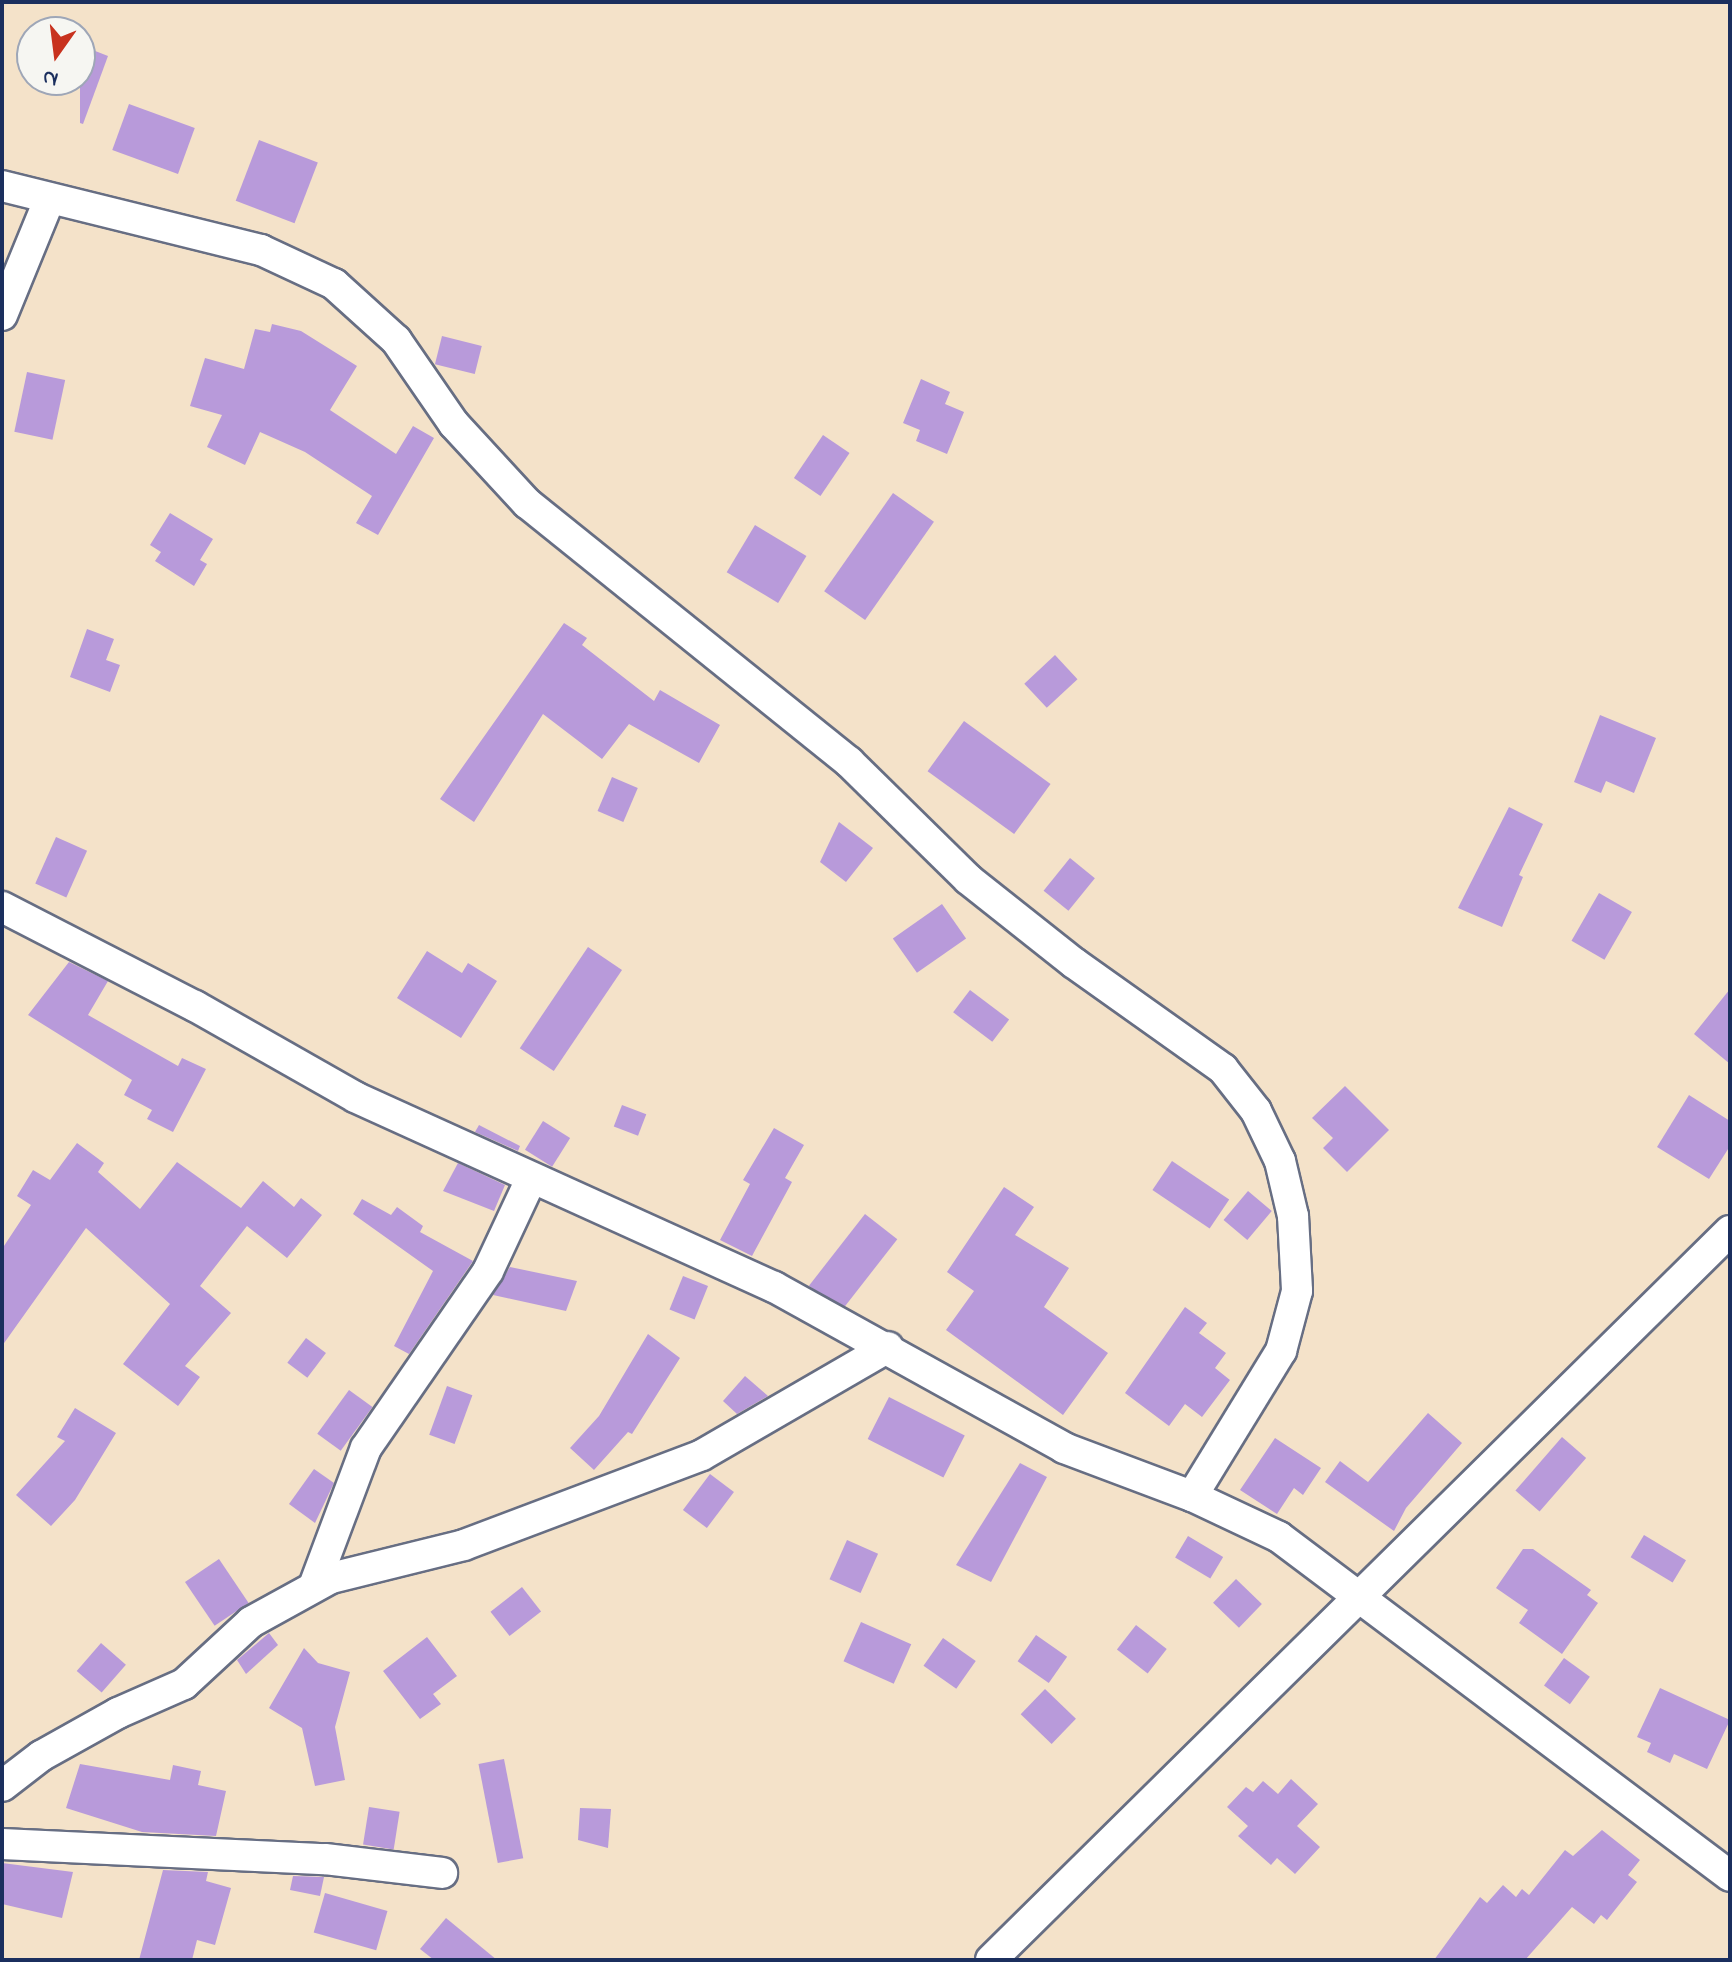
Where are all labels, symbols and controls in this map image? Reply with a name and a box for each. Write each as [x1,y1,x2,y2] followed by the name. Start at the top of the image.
[16,16,96,96] north arrow
[40,60,62,95] text: N

